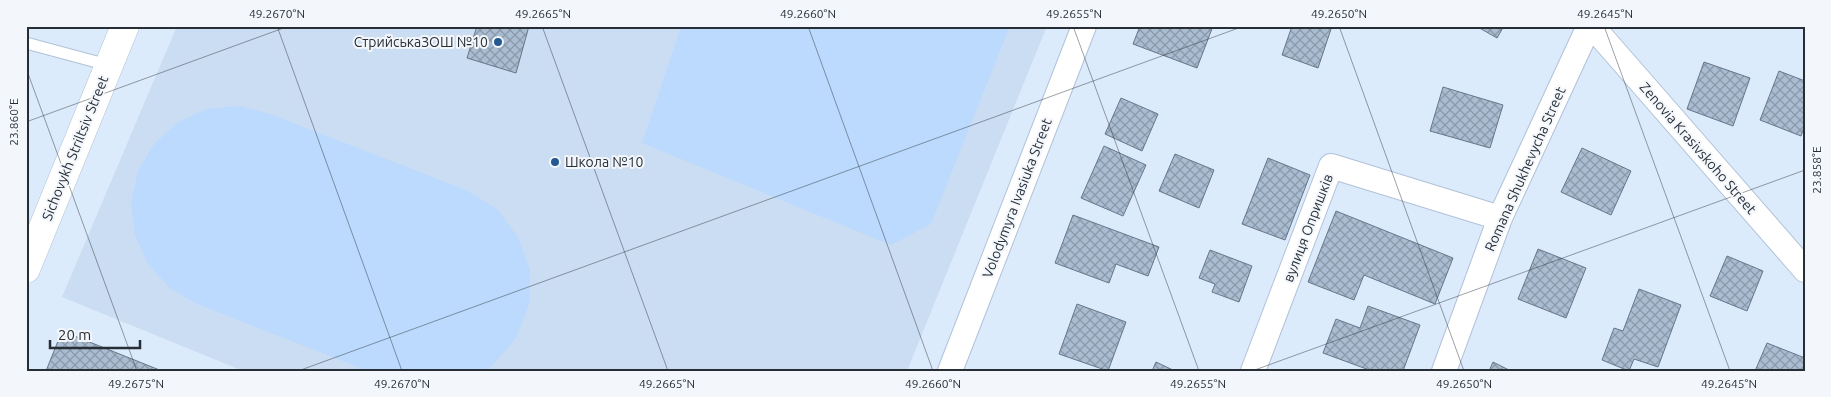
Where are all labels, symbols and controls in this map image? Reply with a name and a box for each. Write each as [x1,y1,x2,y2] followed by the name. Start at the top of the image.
[249,7,305,20] text: 49.2670°N
[515,7,571,20] text: 49.2665°N
[780,7,836,20] text: 49.2660°N
[1046,7,1102,20] text: 49.2655°N
[1311,7,1367,20] text: 49.2650°N
[1577,7,1633,20] text: 49.2645°N
[354,34,488,50] place label: СтрийськаЗОШ №10
[492,36,504,48] marker: СтрийськаЗОШ №10
[39,73,112,223] street label: Sichovykh Striltsiv Street
[1636,79,1760,217] street label: Zenovia Krasivskoho Street
[1481,84,1569,254] street label: Romana Shukhevycha Street
[7,98,20,146] text: 23.860°E
[979,116,1055,280] street label: Volodymyra Ivasiuka Street
[1810,146,1823,194] text: 23.858°E
[565,154,644,170] place label: Школа №10
[549,156,561,168] marker: Школа №10
[1280,172,1336,284] street label: вулиця Опришків
[50,317,140,349] scale bar
[58,326,91,343] text: 20 m
[108,377,164,390] text: 49.2675°N
[374,377,430,390] text: 49.2670°N
[639,377,695,390] text: 49.2665°N
[905,377,961,390] text: 49.2660°N
[1170,377,1226,390] text: 49.2655°N
[1436,377,1492,390] text: 49.2650°N
[1701,377,1757,390] text: 49.2645°N

